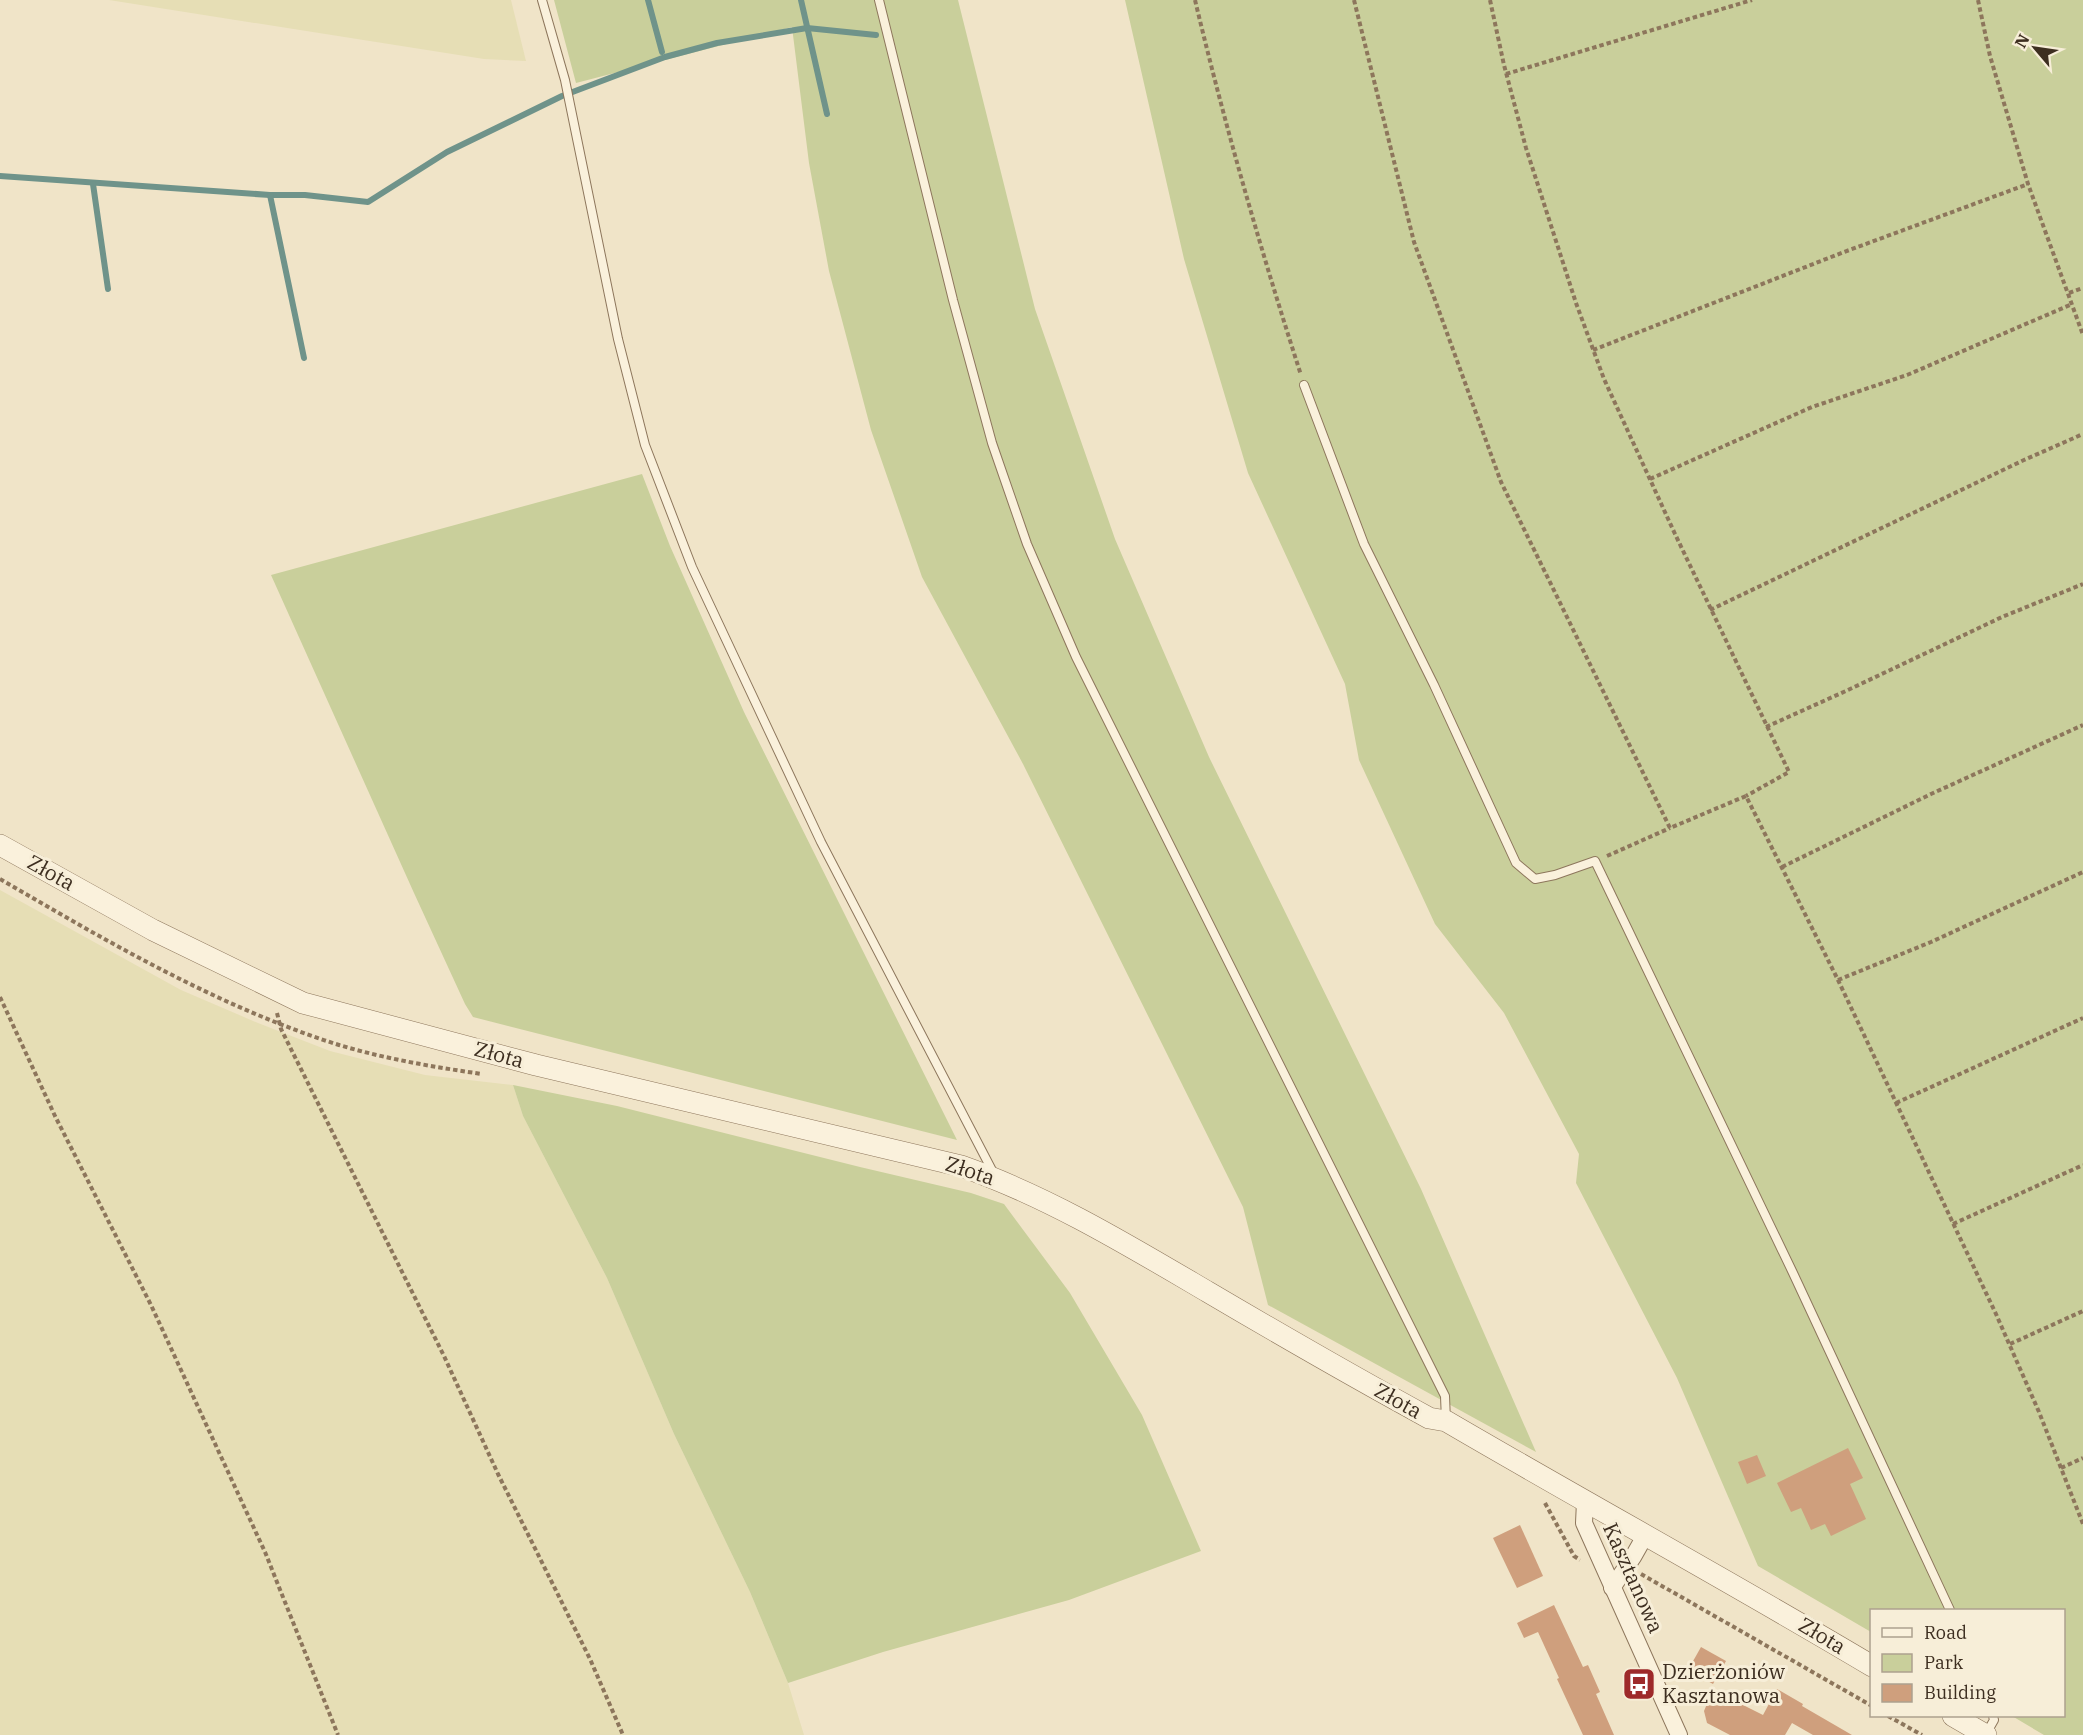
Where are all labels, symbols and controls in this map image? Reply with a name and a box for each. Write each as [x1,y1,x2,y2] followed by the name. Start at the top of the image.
[2005,18,2065,78] north arrow
[2010,30,2034,51] text: N
[23,848,80,897] street label: Złota
[471,1034,527,1074] street label: Złota
[942,1149,999,1191] street label: Złota
[1370,1376,1427,1425] street label: Złota
[1597,1518,1671,1637] street label: Kasztanowa
[1870,1609,2065,1717] legend
[1794,1610,1851,1660] street label: Złota
[1924,1621,1967,1644] text: Road
[1924,1651,1964,1674] text: Park
[1662,1657,1786,1709] place label: Dzierżoniów Kasztanowa
[1621,1666,1657,1702] bus stop icon: Dzierżoniów Kasztanowa
[1924,1681,1996,1704] text: Building

